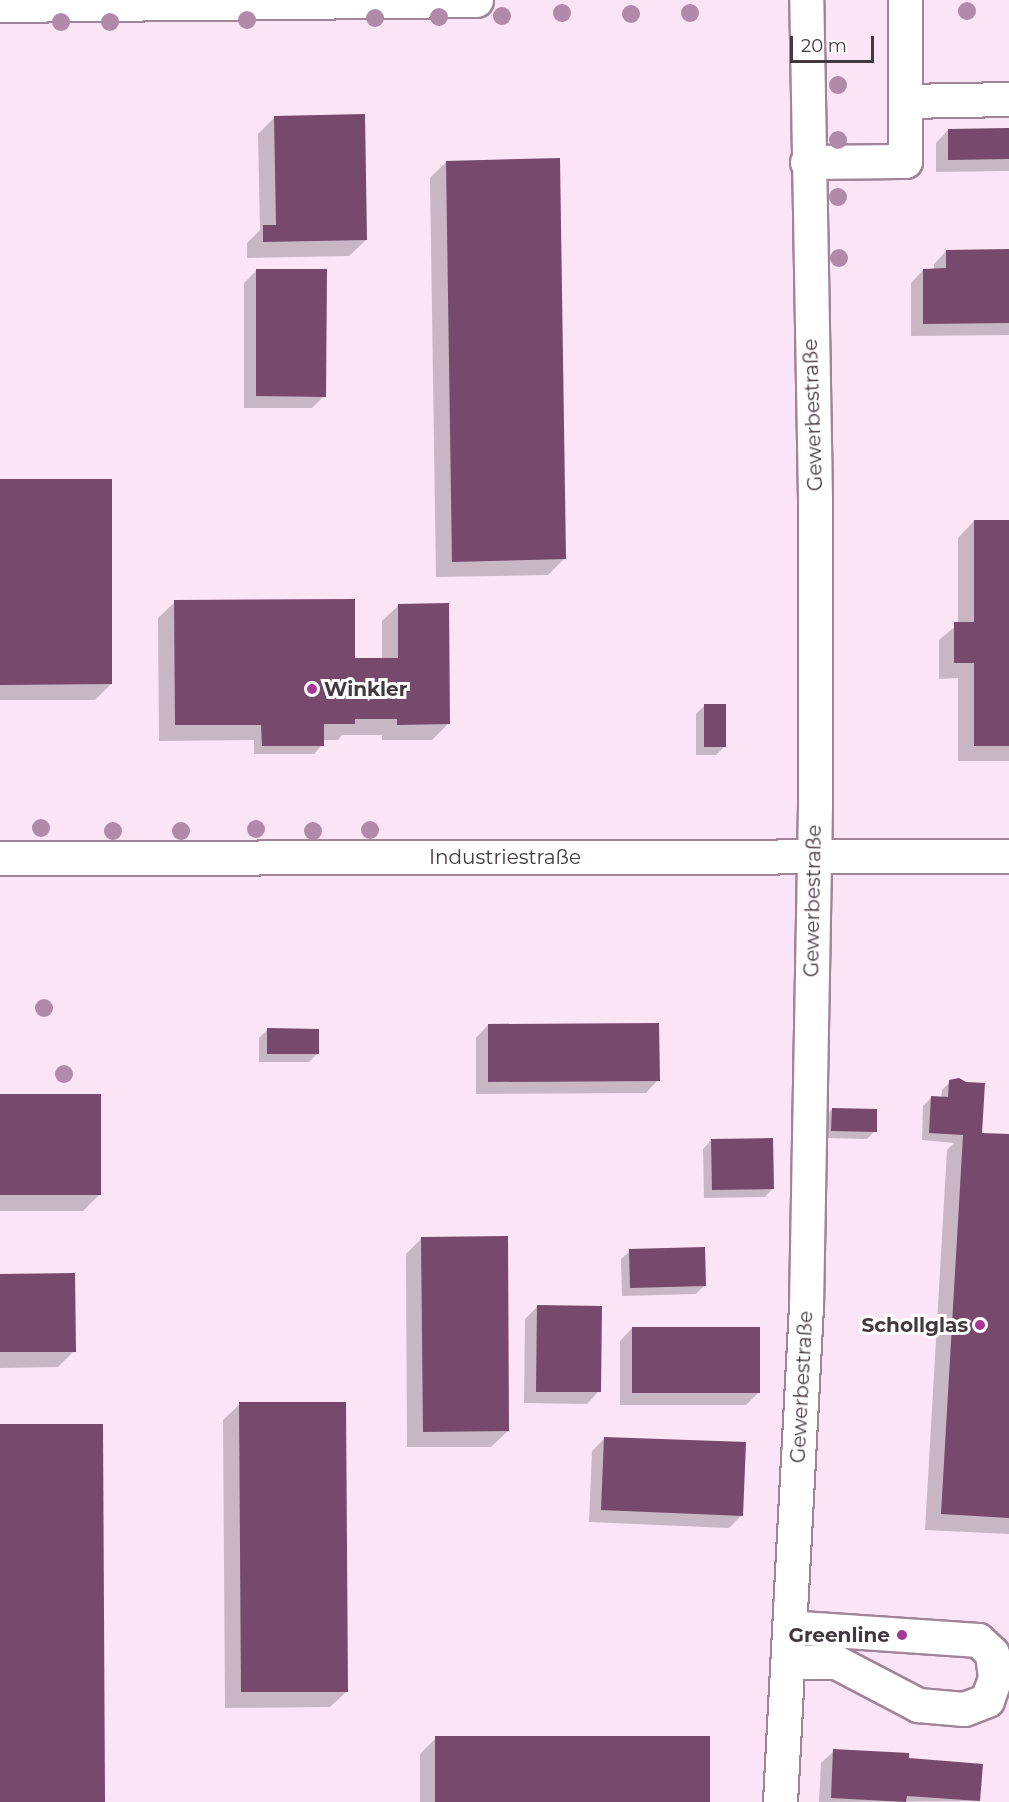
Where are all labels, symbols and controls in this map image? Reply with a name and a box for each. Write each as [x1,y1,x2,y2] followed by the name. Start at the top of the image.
[793,24,877,62] scale bar
[801,35,847,57] text: 20 m
[798,338,828,492] street label: Gewerbestraße
[324,677,407,701] place label: Winkler
[305,682,319,696] marker: Winkler
[800,825,826,977] street label: Gewerbestraße
[429,845,581,869] street label: Industriestraße
[786,1310,818,1464] street label: Gewerbestraße
[861,1313,968,1337] place label: Schollglas
[973,1318,987,1332] marker: Schollglas
[789,1623,890,1647] place label: Greenline
[895,1628,909,1642] marker: Greenline

